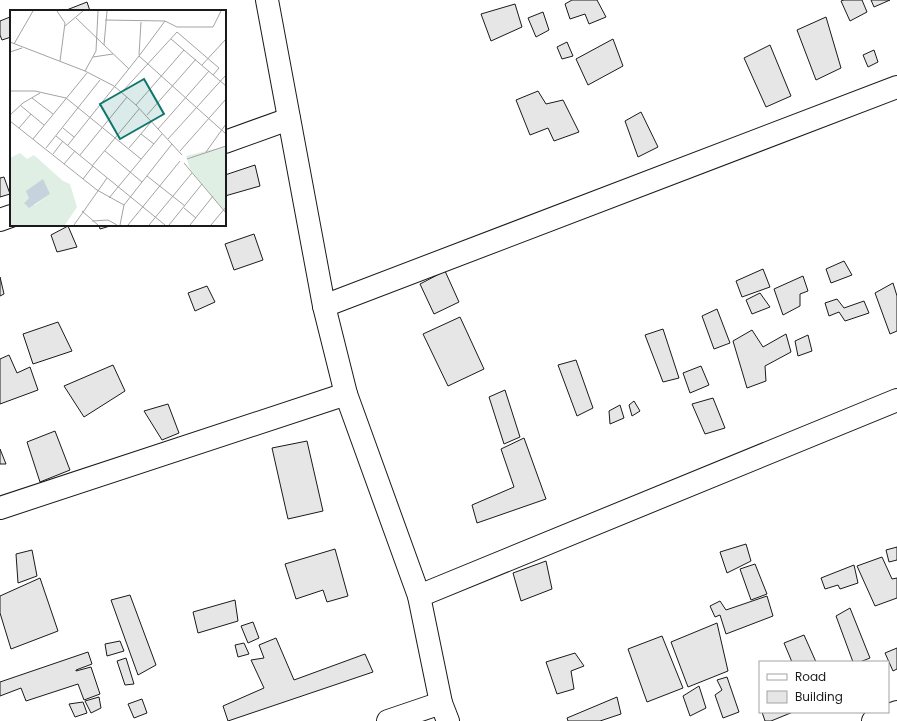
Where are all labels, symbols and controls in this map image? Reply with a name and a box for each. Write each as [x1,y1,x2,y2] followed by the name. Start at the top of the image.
[10,10,226,226] inset map
[759,661,889,713] legend
[795,668,826,685] text: Road
[795,688,843,705] text: Building

